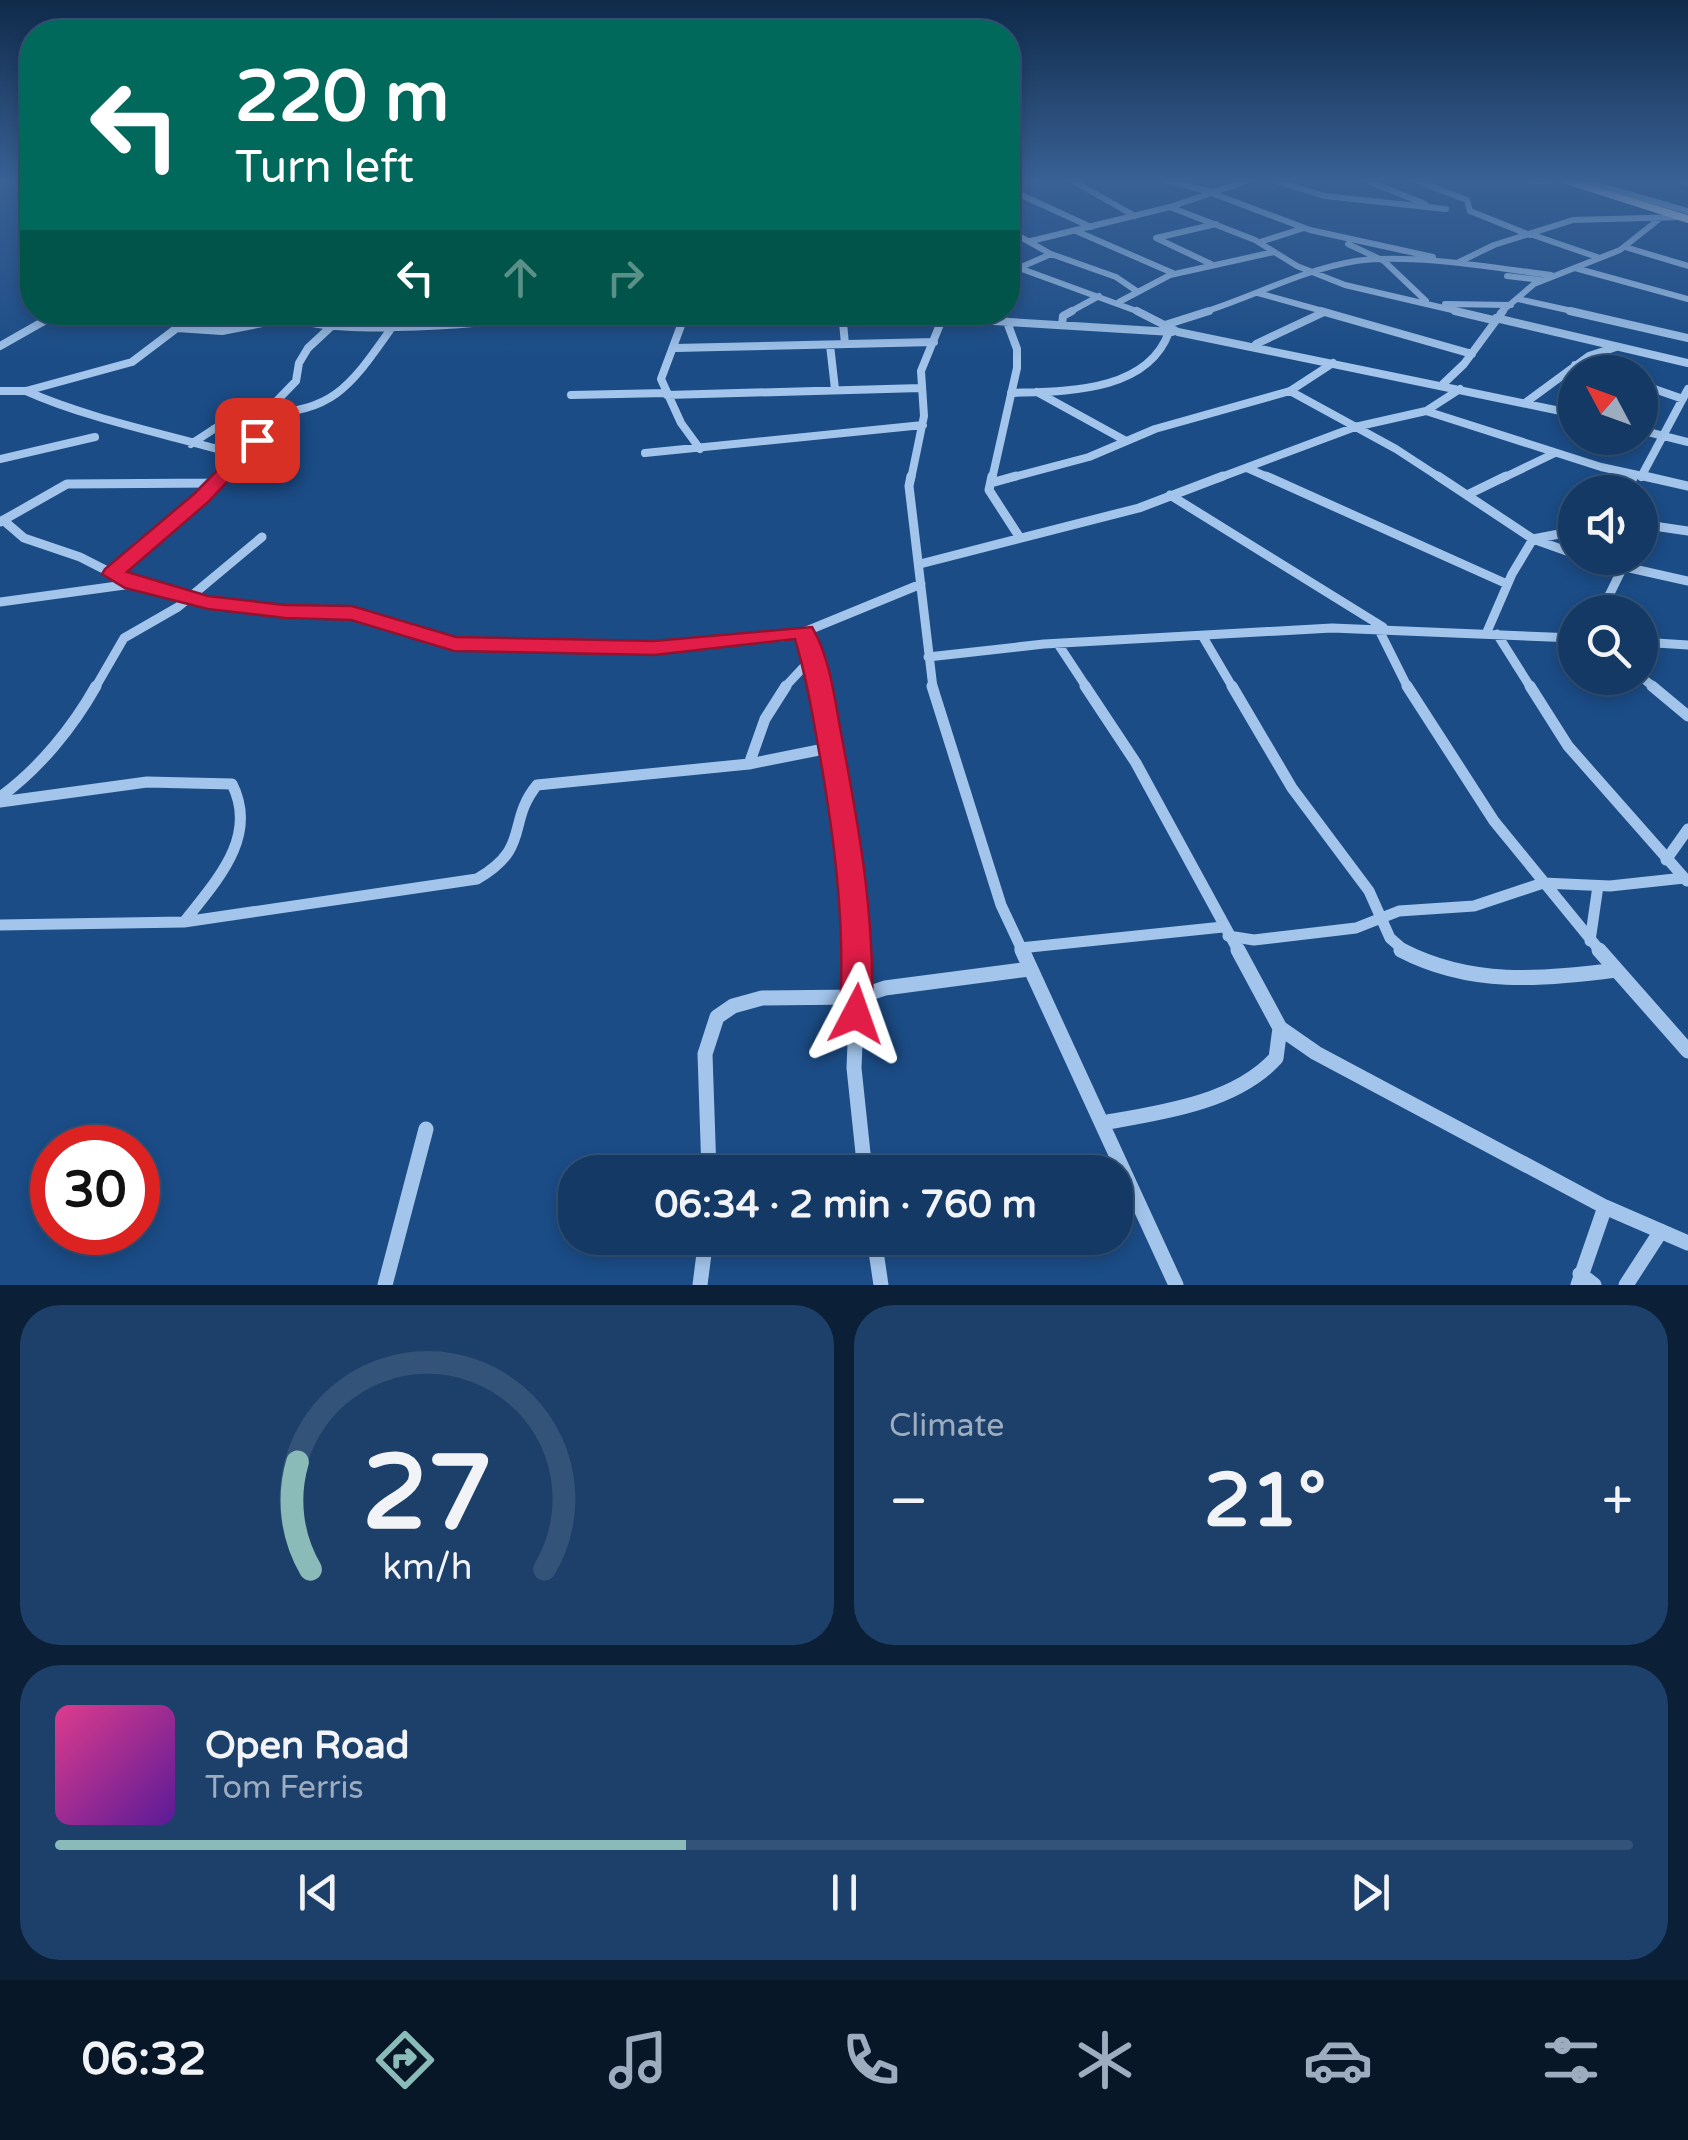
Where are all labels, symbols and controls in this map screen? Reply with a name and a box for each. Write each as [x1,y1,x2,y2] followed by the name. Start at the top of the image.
[235,56,449,140] text: 220 m
[70,60,200,190] icon: left
[235,141,414,195] text: Turn left
[388,250,443,305] icon: left
[493,250,548,305] icon: ahead
[598,250,653,305] icon: right
[1558,355,1658,455] north arrow
[1558,355,1658,695] map controls
[215,398,300,483] pin
[230,413,285,468] icon: arrive
[1558,475,1658,575] button: sound
[1558,595,1658,695] button: search
[804,962,908,1066] position arrow
[30,1125,160,1255] speed limit sign: 30
[654,1182,1037,1228] text: 06:34 · 2 min · 760 m
[889,1407,1004,1445] text: Climate
[362,1432,492,1557] text: 27
[1204,1456,1326,1546] text: 21°
[889,1469,928,1535] text: −
[1602,1469,1633,1535] text: +
[382,1546,472,1589] text: km/h
[205,1723,410,1769] text: Open Road
[205,1769,364,1807] text: Tom Ferris
[291,1865,346,1920] icon: previous
[817,1865,872,1920] icon: pause
[1343,1865,1398,1920] icon: next
[370,2025,440,2095] icon: directions
[603,2025,673,2095] icon: music
[836,2025,906,2095] icon: phone
[1070,2025,1140,2095] icon: climate
[1303,2025,1373,2095] icon: car
[1536,2025,1606,2095] icon: filters
[82,2033,206,2087] text: 06:32

